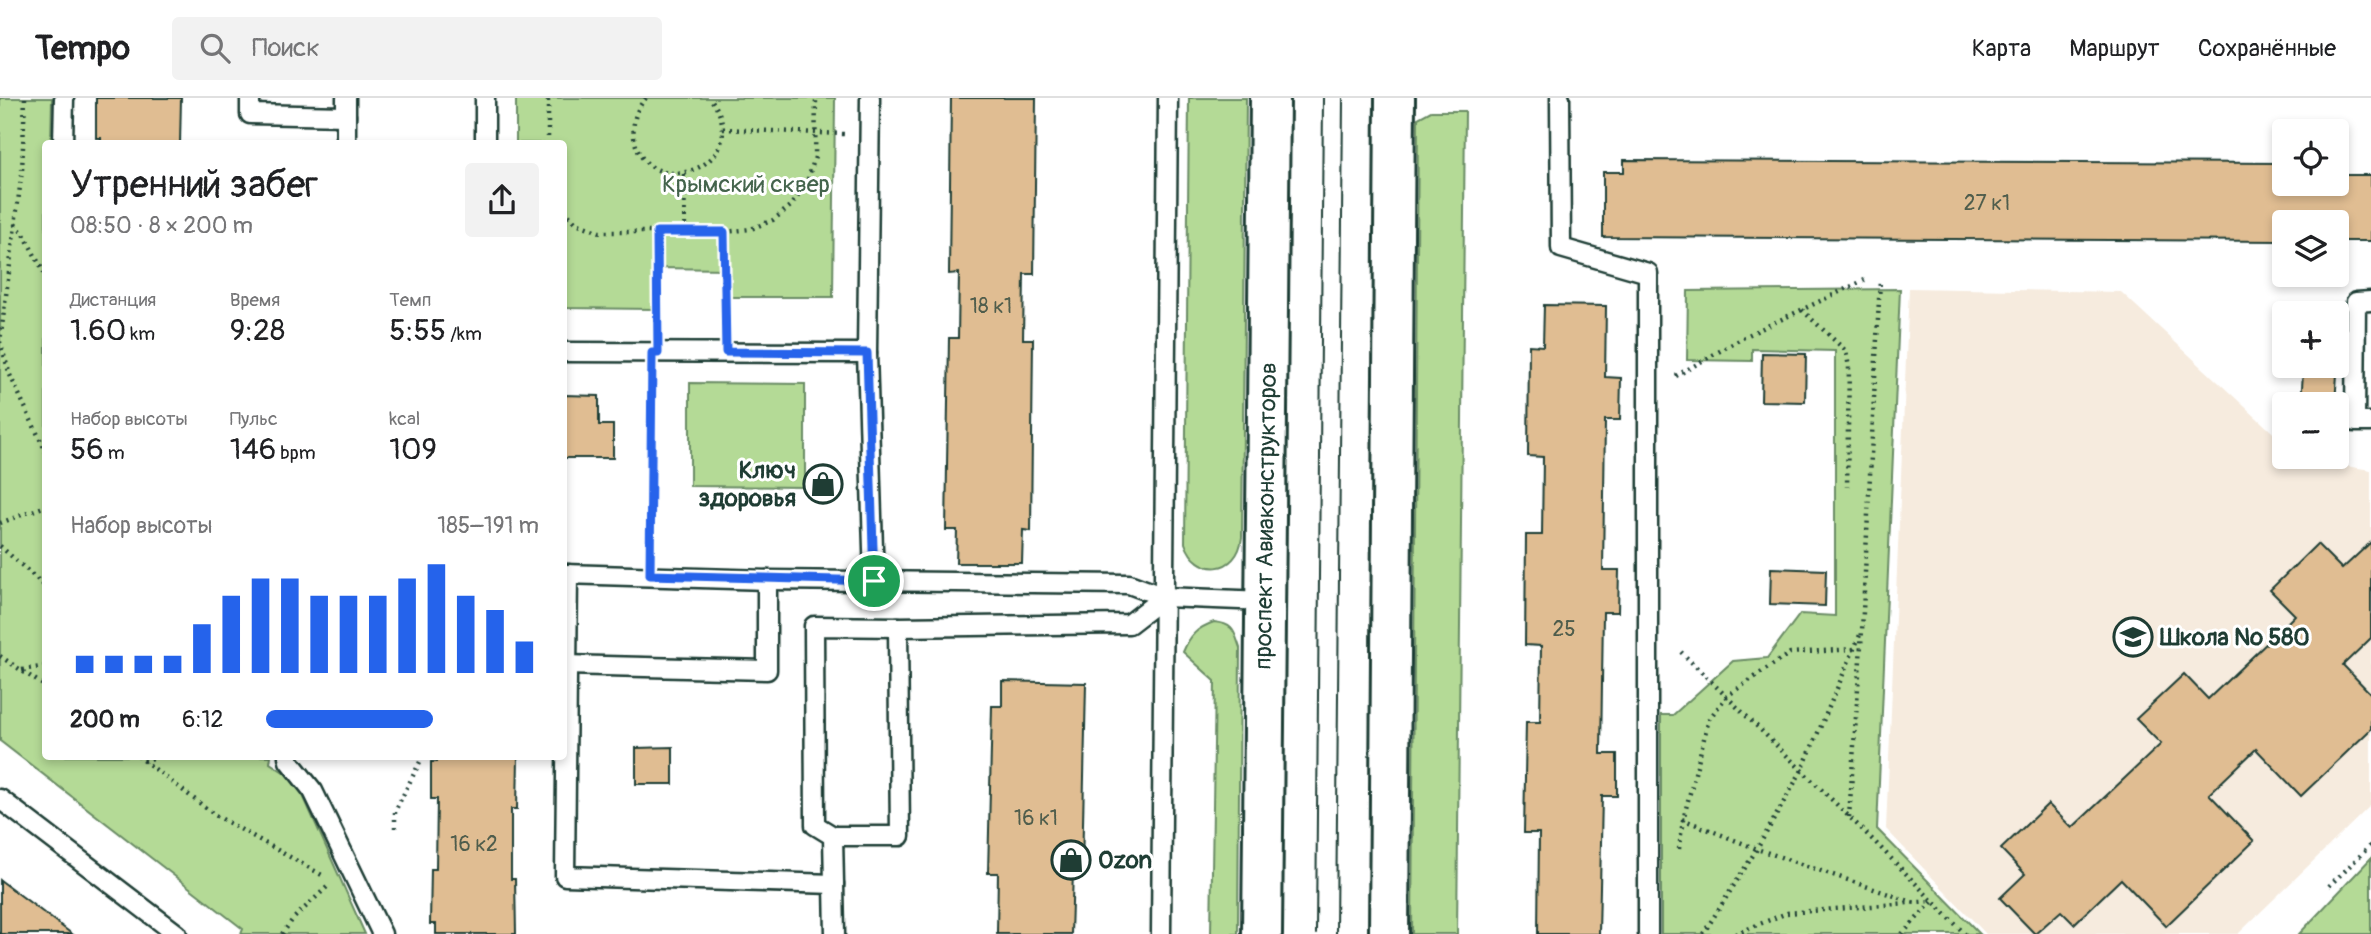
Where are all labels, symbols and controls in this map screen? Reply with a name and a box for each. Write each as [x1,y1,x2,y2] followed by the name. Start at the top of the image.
[172,17,662,80] search box
[35,28,130,69] text: Tempo
[196,29,234,67] icon: search
[252,32,320,64] text: Поиск
[1972,34,2031,63] text: Карта
[2069,34,2160,63] text: Маршрут
[2198,34,2336,63] text: Сохранённые
[2272,119,2349,469] map controls
[2272,119,2349,196] button: locate
[70,161,318,209] text: Утренний забег
[465,163,539,237] button: share
[662,170,830,199] park label: Крымский сквер
[1964,190,2010,217] house number: 27 к1
[2272,210,2349,287] button: layers
[70,211,253,240] text: 08:50 · 8 × 200 m
[70,288,156,312] text: Дистанция
[230,288,280,312] text: Время
[389,288,431,312] text: Темп
[970,293,1012,320] house number: 18 к1
[2272,301,2349,378] button: +
[70,312,126,349] text: 1.60
[230,312,285,349] text: 9:28
[389,312,446,349] text: 5:55
[126,322,155,346] text: km
[446,322,482,346] text: /km
[1249,362,1283,670] street label: проспект Авиаконструкторов
[2272,392,2349,469] button: −
[70,407,188,431] text: Набор высоты
[230,407,278,431] text: Пульс
[389,407,420,431] text: kcal
[70,431,104,468] text: 56
[230,431,276,468] text: 146
[389,431,437,468] text: 109
[104,441,125,465] text: m
[276,441,316,465] text: bpm
[699,456,796,513] place label: Ключ здоровья
[802,463,844,505] shop icon: Ключ здоровья
[70,511,212,540] text: Набор высоты
[437,511,539,540] text: 185–191 m
[844,551,904,611] pin
[855,562,893,600] icon: arrive
[1552,616,1576,643] house number: 25
[2112,616,2154,658] school or university icon: Школа № 580
[2159,623,2310,652] place label: Школа № 580
[70,705,140,734] text: 200 m
[182,705,223,734] text: 6:12
[1014,805,1058,832] house number: 16 к1
[450,831,498,858] house number: 16 к2
[1050,839,1092,881] shop icon: Ozon
[1098,846,1152,875] place label: Ozon

